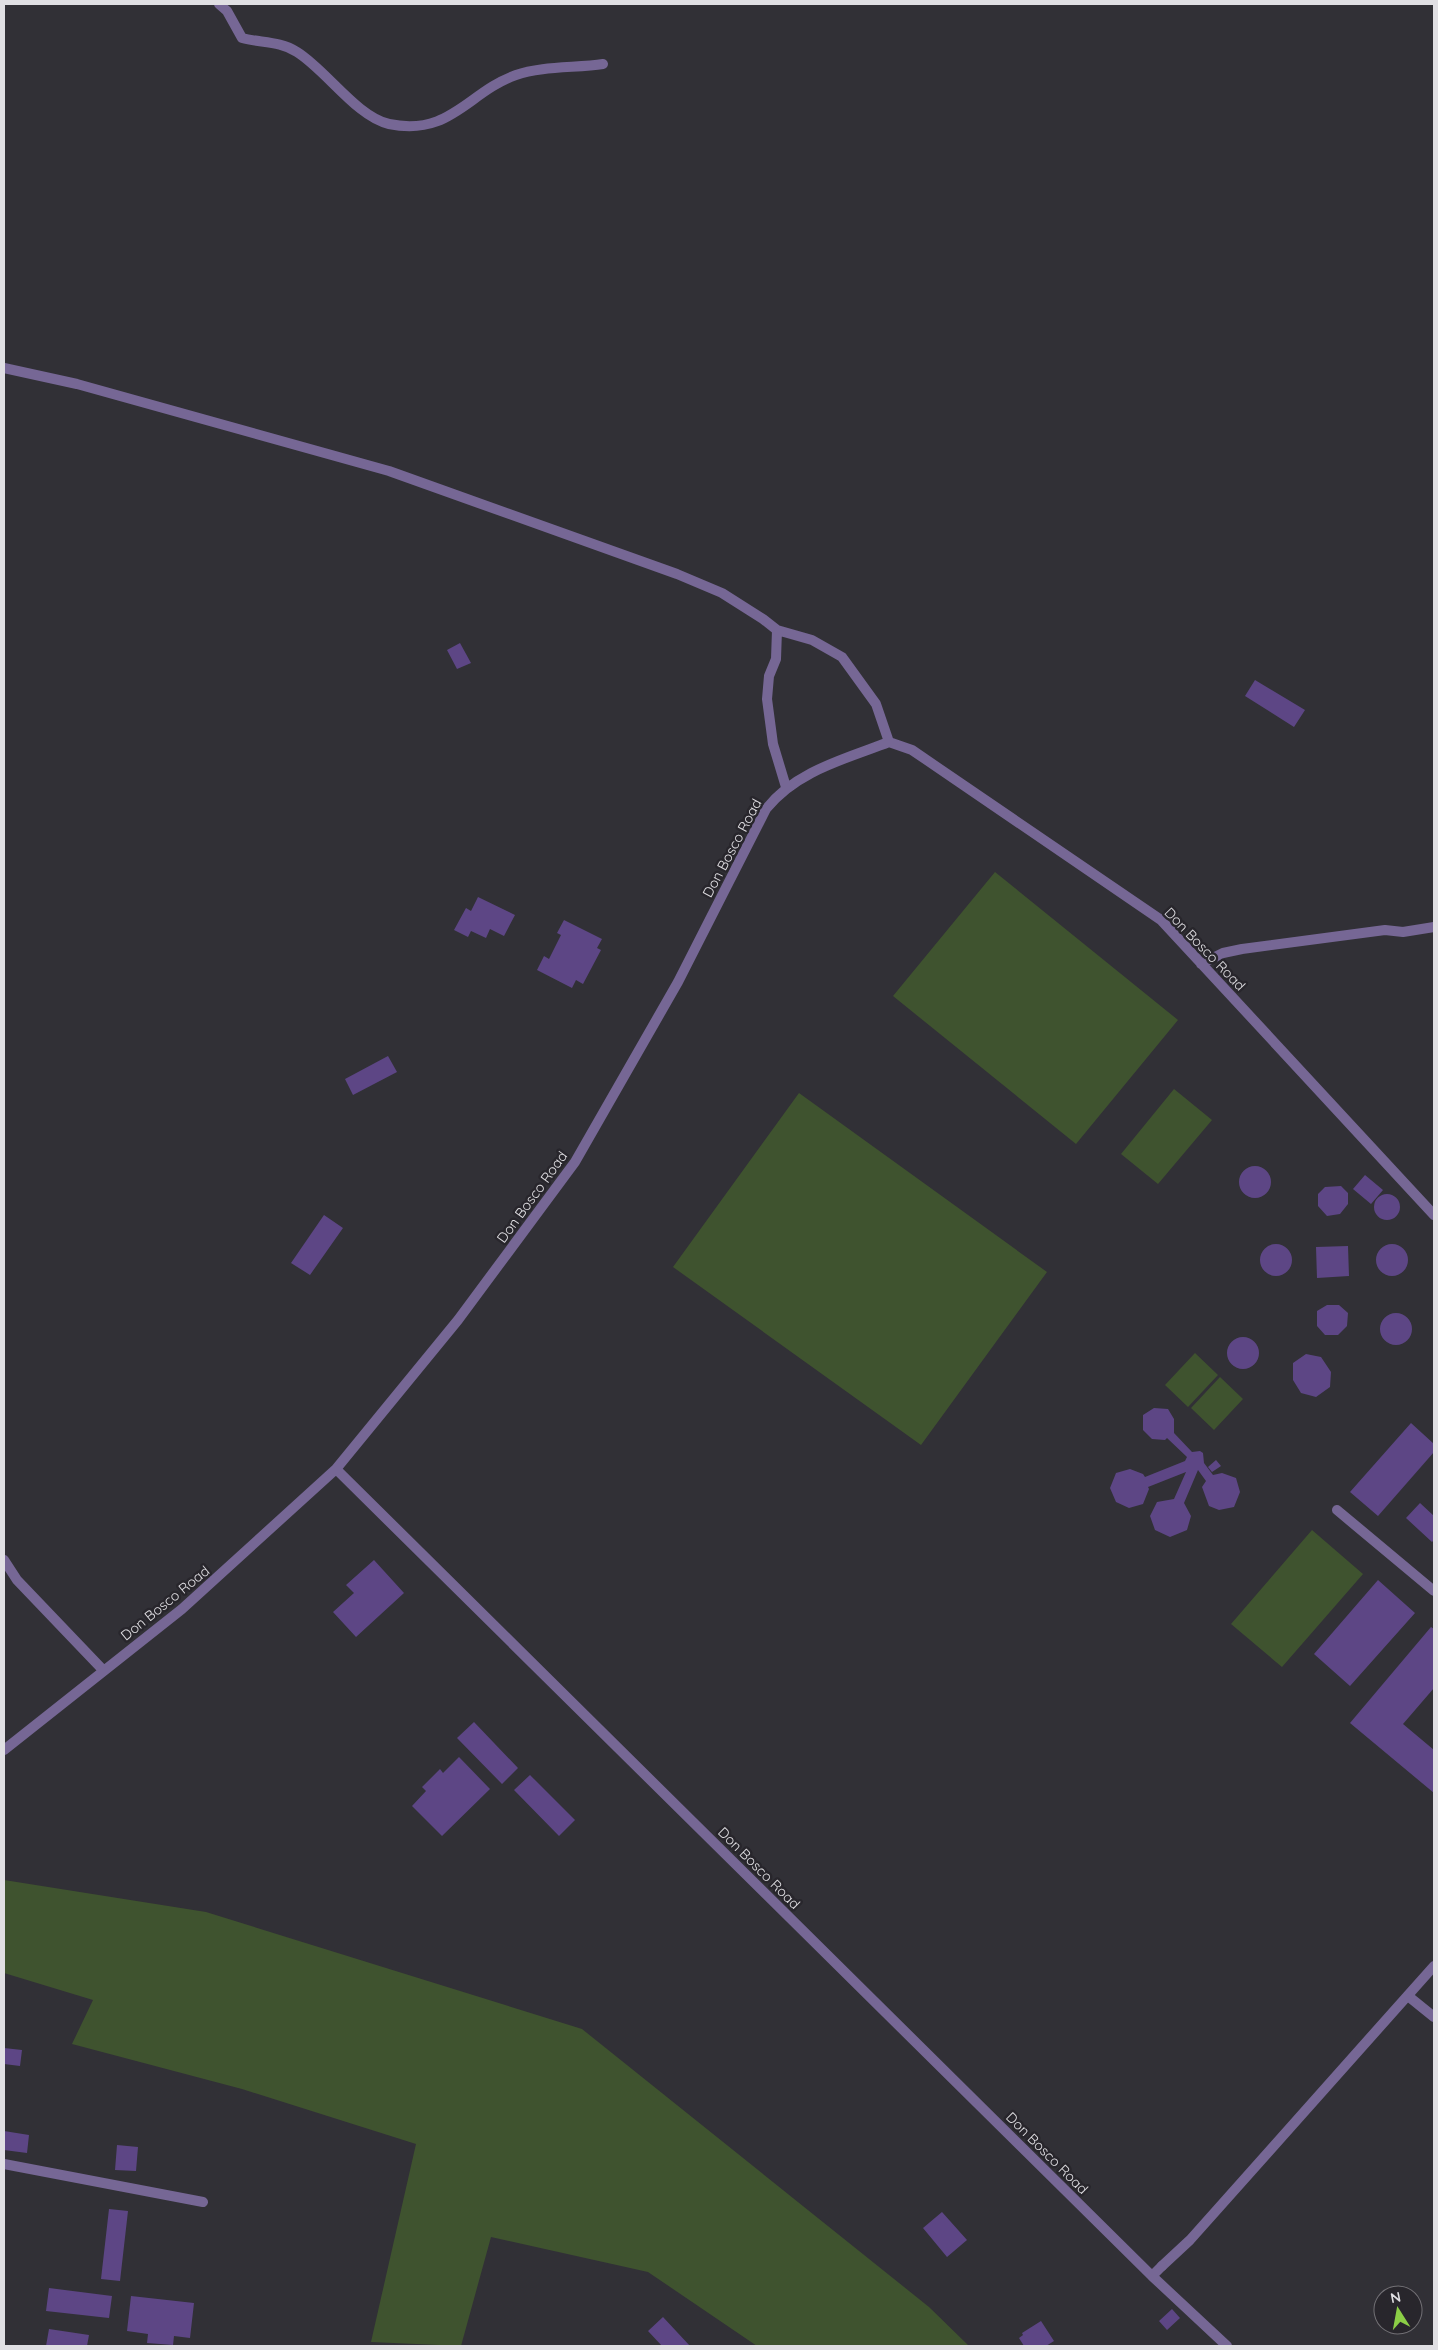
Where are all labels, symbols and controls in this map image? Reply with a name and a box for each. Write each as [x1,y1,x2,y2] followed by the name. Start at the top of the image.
[698,796,766,900] street label: Don Bosco Road
[1161,904,1249,994] street label: Don Bosco Road
[493,1148,571,1246] street label: Don Bosco Road
[117,1562,213,1644] street label: Don Bosco Road
[714,1823,804,1913] street label: Don Bosco Road
[1002,2108,1092,2198] street label: Don Bosco Road
[1373,2285,1423,2335] north arrow
[1389,2287,1402,2307] text: N

